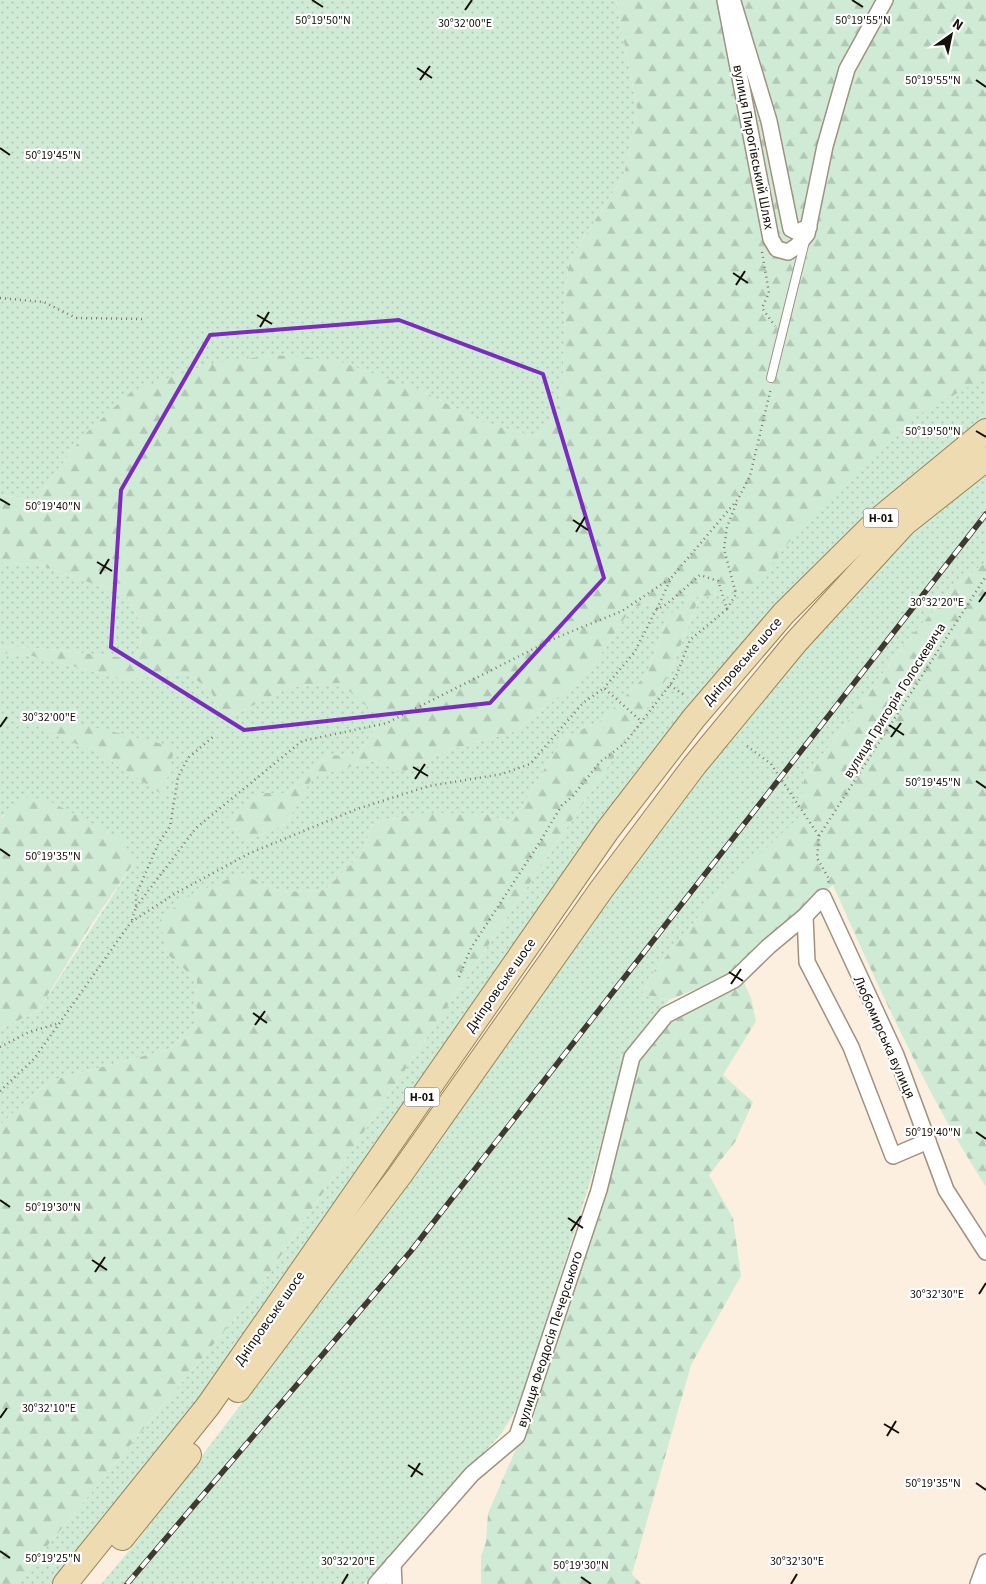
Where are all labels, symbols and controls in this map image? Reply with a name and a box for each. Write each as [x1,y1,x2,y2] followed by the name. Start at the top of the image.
[926,10,976,60] north arrow
[295,12,351,29] text: 50°19'50"N
[835,12,891,29] text: 50°19'55"N
[948,14,967,36] text: N
[438,15,492,32] text: 30°32'00"E
[727,63,779,232] street label: вулиця Пирогівський Шлях
[905,72,961,89] text: 50°19'55"N
[25,147,81,164] text: 50°19'45"N
[905,423,961,440] text: 50°19'50"N
[25,498,81,515] text: 50°19'40"N
[864,508,898,528] road number: Н-01
[910,594,964,611] text: 30°32'20"E
[699,613,787,710] street label: Дніпровське шосе
[839,619,951,782] street label: вулиця Григорія Голоскевича
[22,709,76,726] text: 30°32'00"E
[905,774,961,791] text: 50°19'45"N
[25,848,81,865] text: 50°19'35"N
[461,934,541,1037] street label: Дніпровське шосе
[848,973,920,1102] street label: Любомирська вулиця
[404,1088,440,1106] road number: Н-01
[905,1124,961,1141] text: 50°19'40"N
[25,1199,81,1216] text: 50°19'30"N
[512,1248,588,1430] street label: вулиця Феодосія Печерського
[230,1267,310,1370] street label: Дніпровське шосе
[910,1286,964,1303] text: 30°32'30"E
[22,1400,76,1417] text: 30°32'10"E
[905,1475,961,1492] text: 50°19'35"N
[25,1550,81,1567] text: 50°19'25"N
[321,1553,375,1570] text: 30°32'20"E
[770,1553,824,1570] text: 30°32'30"E
[553,1557,609,1574] text: 50°19'30"N

